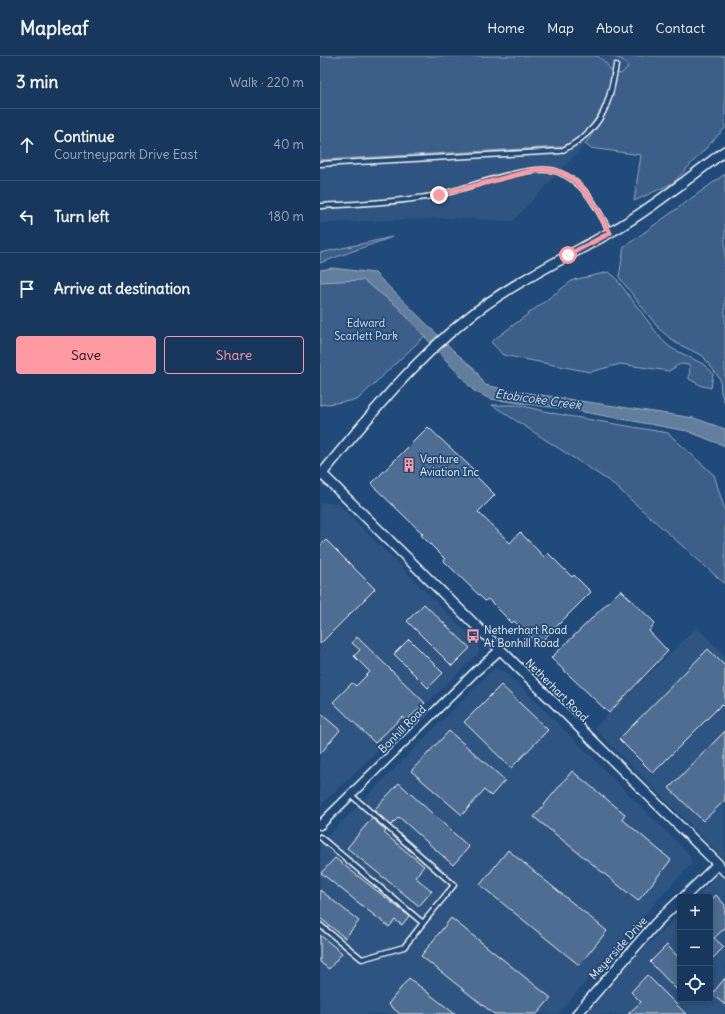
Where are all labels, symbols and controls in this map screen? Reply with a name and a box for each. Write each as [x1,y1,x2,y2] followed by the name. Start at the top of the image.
[20,16,89,40] text: Mapleaf
[487,19,525,37] text: Home
[547,19,574,37] text: Map
[596,19,634,37] text: About
[656,19,705,37] text: Contact
[16,71,58,93] text: 3 min
[229,74,304,91] text: Walk · 220 m
[54,127,115,146] text: Continue
[16,134,38,156] icon: ahead
[273,136,304,153] text: 40 m
[54,146,198,163] text: Courtneypark Drive East
[430,186,448,204] route end
[16,206,38,228] icon: left
[54,207,109,226] text: Turn left
[268,208,304,225] text: 180 m
[559,246,577,264] route start
[16,278,38,300] icon: arrive
[54,279,190,298] text: Arrive at destination
[334,316,398,343] park label: Edward Scarlett Park
[16,336,156,374] button: Save
[164,336,304,374] button: Share
[494,386,583,413] water label: Etobicoke Creek
[420,452,480,479] place label: Venture Aviation Inc
[401,457,417,473] building icon: Venture Aviation Inc
[484,623,568,650] place label: Netherhart Road At Bonhill Road
[465,628,481,644] bus stop icon: Netherhart Road At Bonhill Road
[523,656,592,725] street label: Netherhart Road
[375,702,429,756] street label: Bonhill Road
[677,894,713,1002] map controls
[677,894,713,930] button: +
[586,914,650,982] street label: Meyerside Drive
[677,930,713,966] button: −
[677,966,713,1002] button: locate

